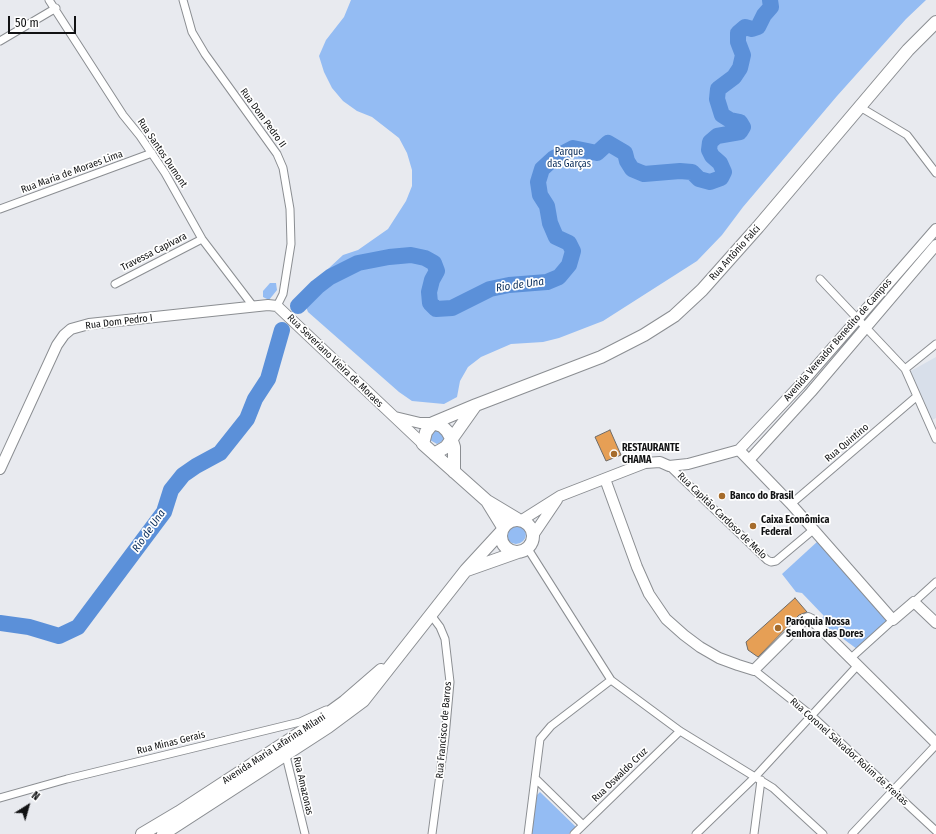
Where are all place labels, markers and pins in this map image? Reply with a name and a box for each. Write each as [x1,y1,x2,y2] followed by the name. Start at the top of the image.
[622,442,680,466] place label: RESTAURANTE CHAMA
[609,449,619,459] marker: RESTAURANTE CHAMA
[730,490,794,502] place label: Banco do Brasil
[717,491,727,501] marker: Banco do Brasil
[761,514,829,538] place label: Caixa Econômica Federal
[748,521,758,531] marker: Caixa Econômica Federal
[786,616,863,640] place label: Paróquia Nossa Senhora das Dores
[773,623,783,633] marker: Paróquia Nossa Senhora das Dores

